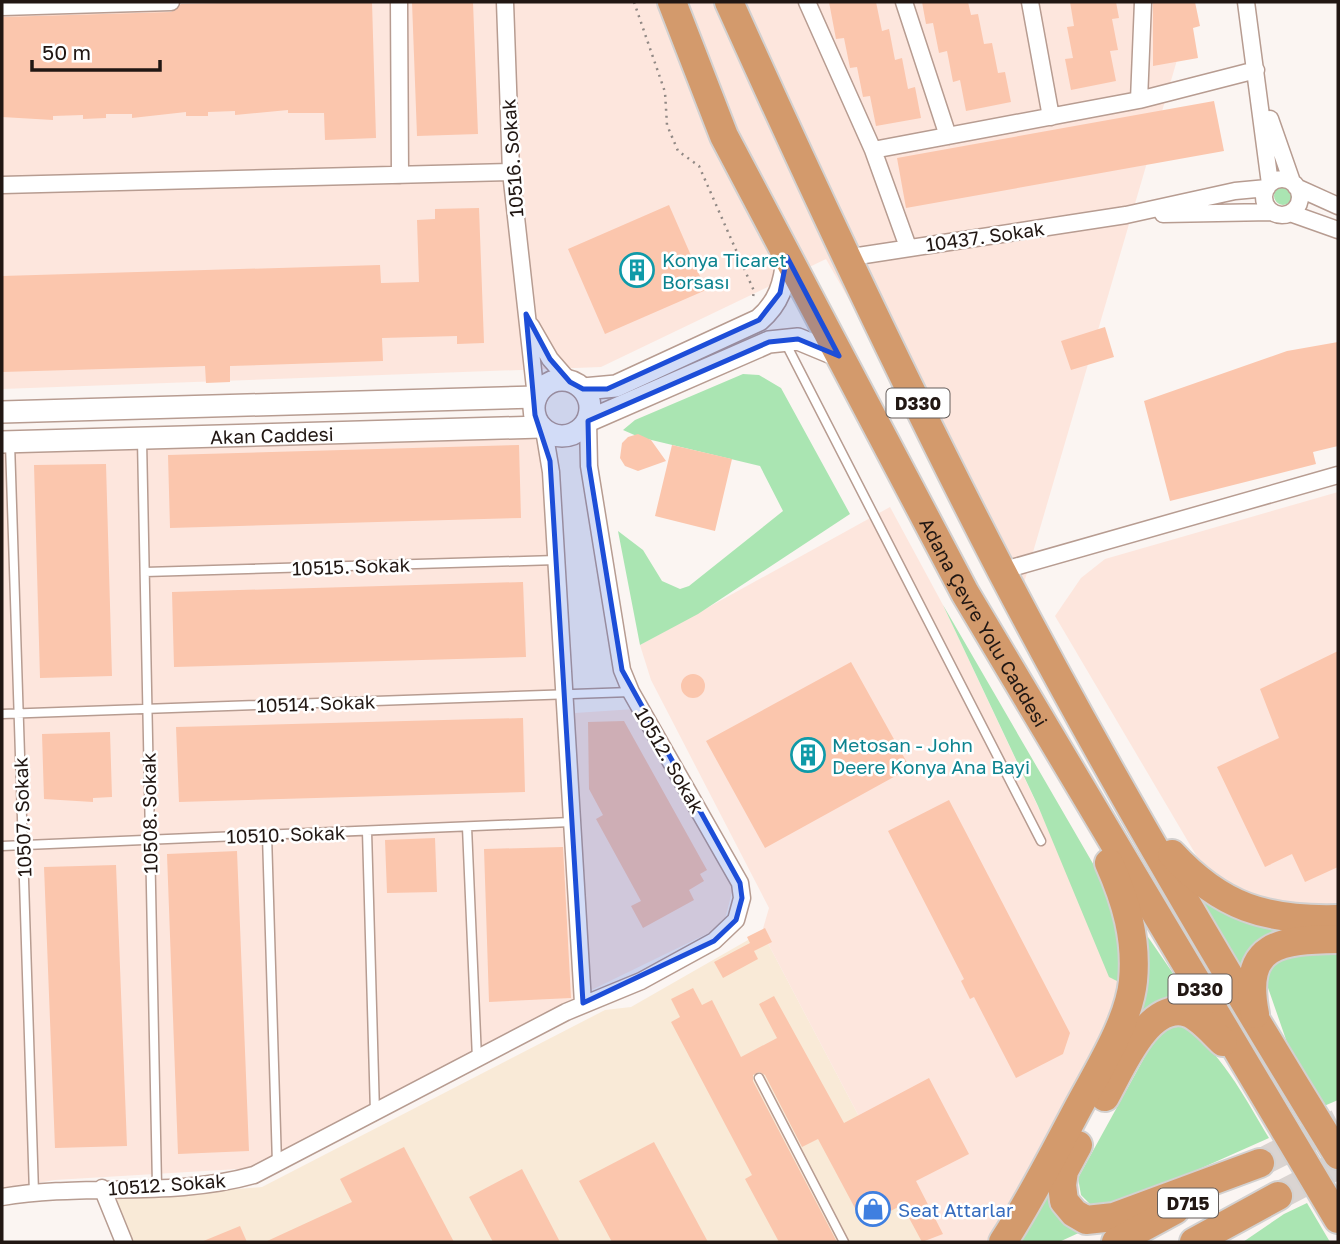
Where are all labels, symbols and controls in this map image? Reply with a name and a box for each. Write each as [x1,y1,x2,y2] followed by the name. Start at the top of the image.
[32,28,159,72] scale bar
[42,39,91,65] text: 50 m
[496,98,528,218] street label: 10516. Sokak
[924,216,1046,256] street label: 10437. Sokak
[662,248,787,293] place label: Konya Ticaret Borsası
[618,251,656,289] building icon: Konya Ticaret Borsası
[886,388,950,418] road number: D330
[210,421,334,448] street label: Akan Caddesi
[916,513,1053,730] street label: Adana Çevre Yolu Caddesi
[291,552,411,580] street label: 10515. Sokak
[256,689,376,717] street label: 10514. Sokak
[630,703,710,817] street label: 10512. Sokak
[832,733,1030,778] place label: Metosan - John Deere Konya Ana Bayi
[789,736,827,774] building icon: Metosan - John Deere Konya Ana Bayi
[136,752,162,874] street label: 10508. Sokak
[8,756,36,877] street label: 10507. Sokak
[226,820,346,848] street label: 10510. Sokak
[1168,974,1232,1004] road number: D330
[107,1168,227,1200] street label: 10512. Sokak
[1158,1188,1218,1218] road number: D715
[854,1190,892,1228] shop icon: Seat Attarlar
[898,1198,1014,1221] place label: Seat Attarlar

